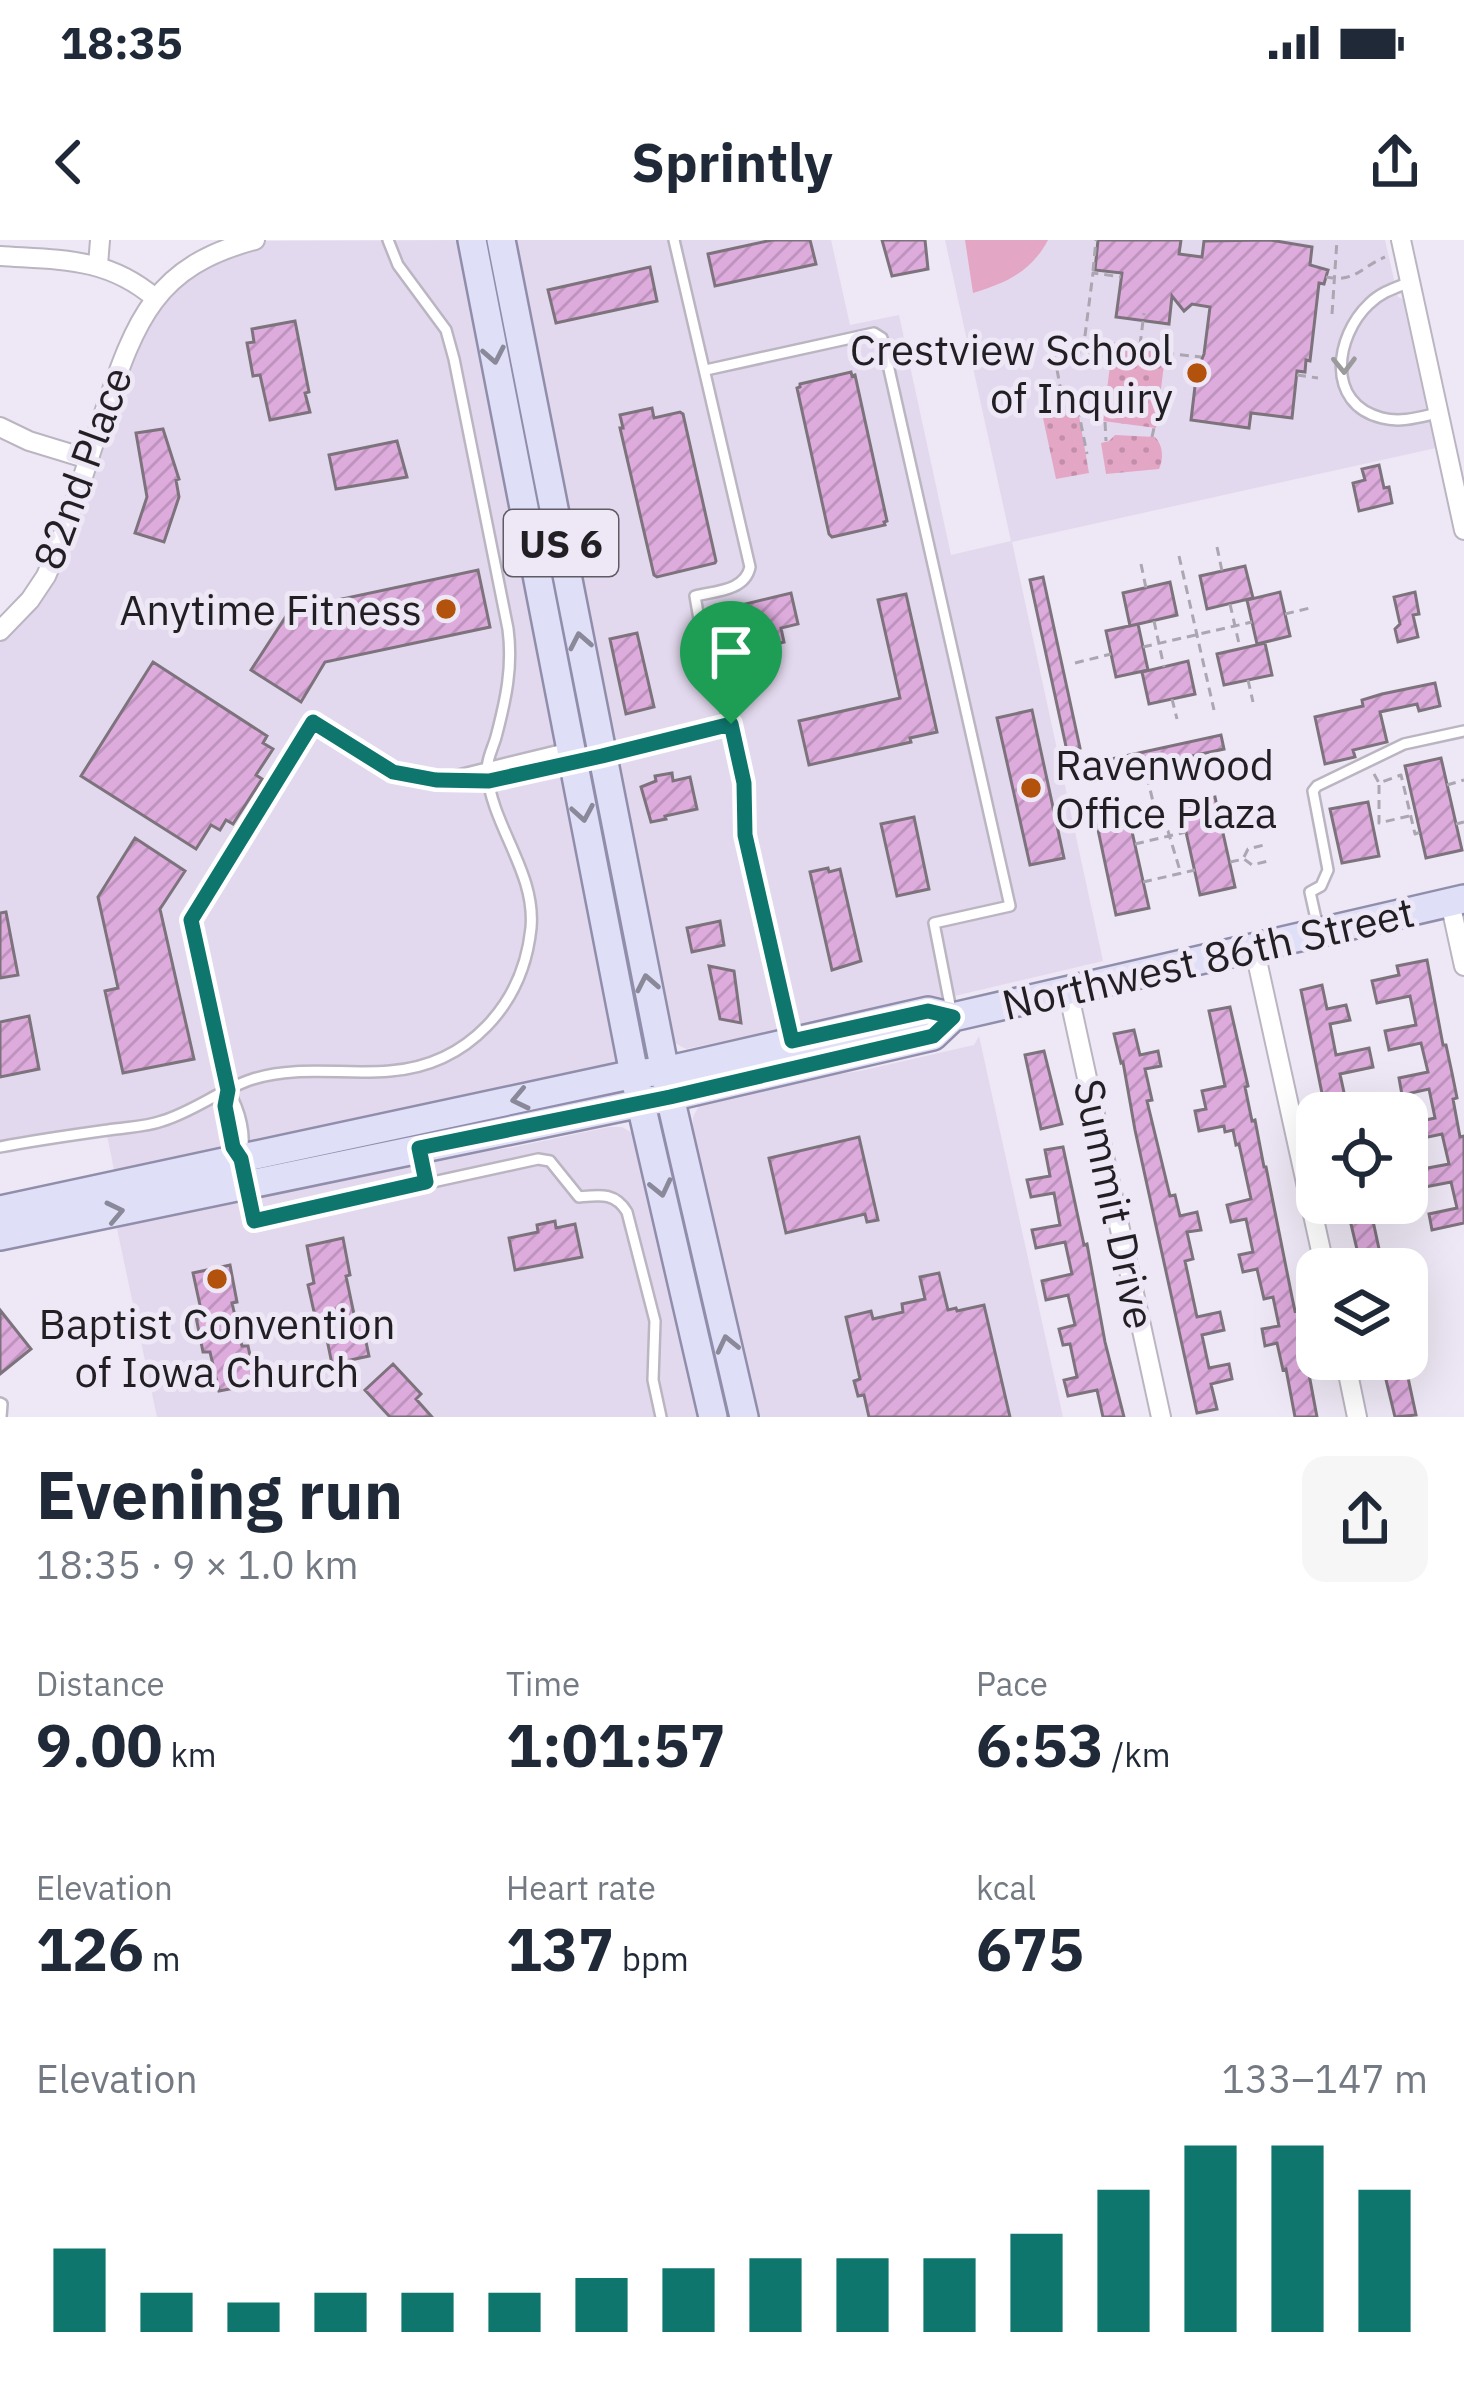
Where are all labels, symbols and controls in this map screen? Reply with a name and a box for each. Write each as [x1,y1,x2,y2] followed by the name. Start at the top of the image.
[60,13,183,71] text: 18:35
[631,127,833,197] text: Sprintly
[36,129,102,195] icon: back
[1362,129,1428,195] icon: share
[850,322,1173,425] place label: Crestview School of Inquiry
[480,344,506,364] one-way arrow
[1330,356,1356,374] one-way arrow
[20,359,144,577] street label: 82nd Place
[1184,360,1210,386] marker: Crestview School of Inquiry
[504,510,618,576] road number: US 6
[119,582,422,637] place label: Anytime Fitness
[433,596,459,622] marker: Anytime Fitness
[680,601,782,724] pin
[698,619,764,685] icon: arrive
[568,632,594,652] one-way arrow
[1055,737,1277,840] place label: Ravenwood Office Plaza
[1018,775,1044,801] marker: Ravenwood Office Plaza
[569,803,595,823] one-way arrow
[997,884,1419,1032] street label: Northwest 86th Street
[635,973,661,993] one-way arrow
[1062,1074,1168,1334] street label: Summit Drive
[511,1085,531,1111] one-way arrow
[1296,1092,1428,1380] map controls
[1296,1092,1428,1224] button: locate
[647,1177,672,1197] one-way arrow
[104,1200,124,1226] one-way arrow
[1296,1248,1428,1380] button: layers
[204,1266,230,1292] marker: Baptist Convention of Iowa Church
[38,1296,396,1399] place label: Baptist Convention of Iowa Church
[716,1334,741,1354] one-way arrow
[36,1451,403,1537] text: Evening run
[1302,1456,1428,1582] button: share
[36,1539,359,1590] text: 18:35 · 9 × 1.0 km
[36,1662,165,1705] text: Distance
[506,1662,580,1705] text: Time
[976,1662,1048,1705] text: Pace
[36,1705,163,1784] text: 9.00
[506,1705,726,1784] text: 1:01:57
[976,1705,1104,1784] text: 6:53
[163,1733,217,1776] text: km
[1104,1733,1170,1776] text: /km
[36,1866,173,1909] text: Elevation
[506,1866,656,1909] text: Heart rate
[976,1866,1036,1909] text: kcal
[36,1909,144,1988] text: 126
[506,1909,614,1988] text: 137
[976,1909,1084,1988] text: 675
[144,1937,181,1980] text: m
[614,1937,689,1980] text: bpm
[36,2053,198,2104] text: Elevation
[1221,2053,1428,2104] text: 133–147 m

